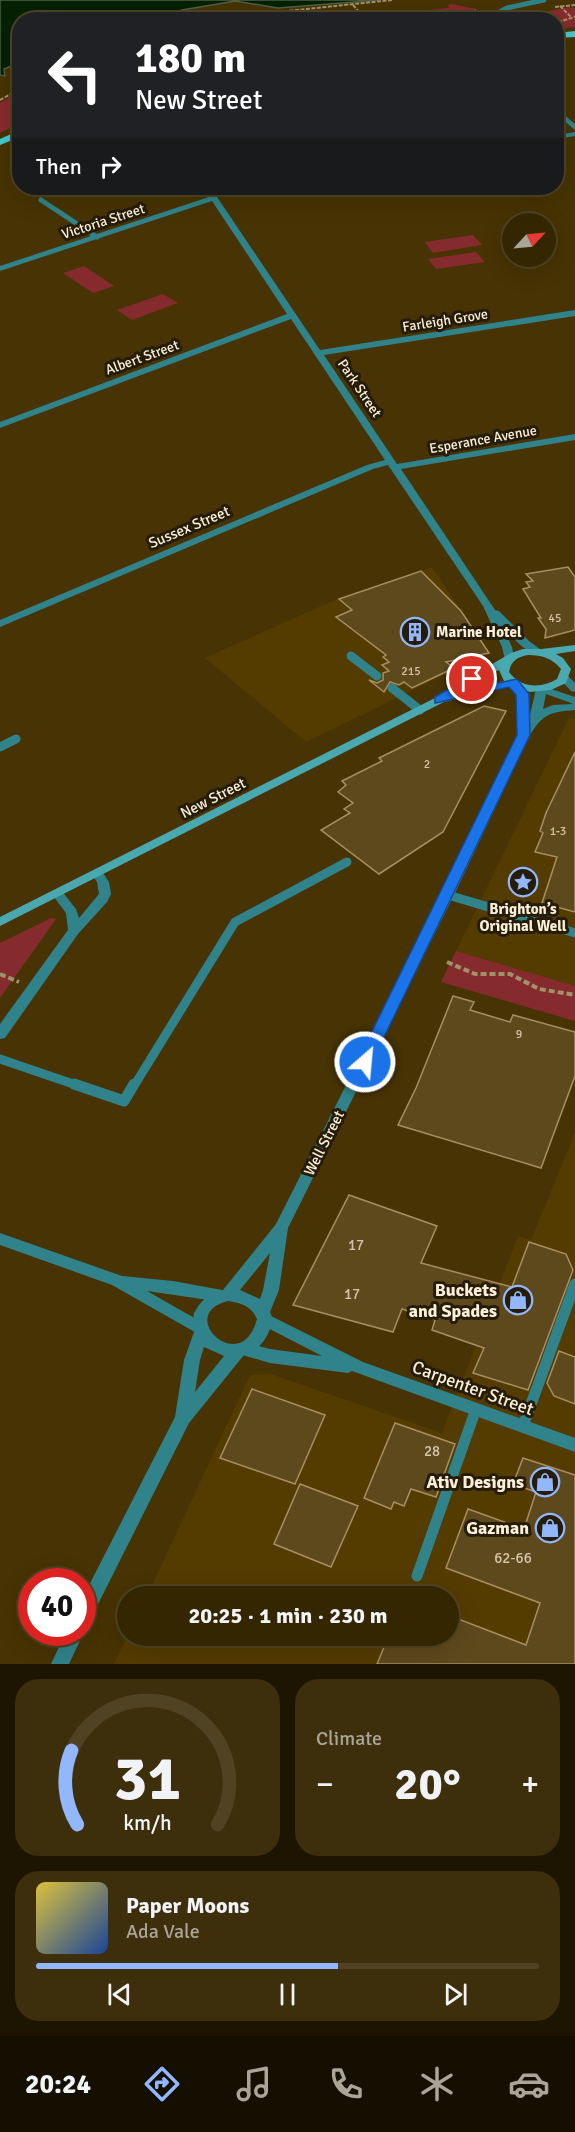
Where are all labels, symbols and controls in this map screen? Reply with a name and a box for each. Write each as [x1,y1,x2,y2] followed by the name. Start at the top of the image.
[135,33,246,84] text: 180 m
[36,36,114,114] icon: left
[135,84,262,117] text: New Street
[94,150,127,183] icon: right
[36,153,82,180] text: Then
[59,200,147,243] street label: Victoria Street
[502,213,556,267] north arrow
[502,213,556,267] map controls
[401,305,489,336] street label: Farleigh Grove
[103,336,181,379] street label: Albert Street
[334,356,385,421] street label: Park Street
[428,422,538,457] street label: Esperance Avenue
[146,502,232,552] street label: Sussex Street
[549,611,561,626] house number: 45
[399,616,431,648] building icon: Marine Hotel
[436,623,522,641] place label: Marine Hotel
[446,653,497,704] pin
[455,662,488,695] icon: arrive
[401,664,421,679] house number: 215
[424,757,430,772] house number: 2
[177,774,249,822] street label: New Street
[550,824,566,839] house number: 1-3
[507,866,539,898] place icon: Brighton’s Original Well
[480,900,567,935] place label: Brighton’s Original Well
[516,1027,522,1042] house number: 9
[333,1030,397,1094] position arrow
[300,1107,348,1179] street label: Well Street
[348,1236,364,1254] house number: 17
[409,1279,497,1322] place label: Buckets and Spades
[502,1284,534,1316] shop icon: Buckets and Spades
[344,1285,360,1303] house number: 17
[409,1356,537,1420] street label: Carpenter Street
[424,1442,440,1460] house number: 28
[529,1466,561,1498] shop icon: Ativ Designs
[426,1471,524,1493] place label: Ativ Designs
[534,1512,566,1544] shop icon: Gazman
[466,1517,529,1539] place label: Gazman
[494,1549,532,1567] house number: 62-66
[18,1568,96,1646] speed limit sign: 40
[188,1602,388,1629] text: 20:25 · 1 min · 230 m
[316,1726,382,1751] text: Climate
[114,1740,181,1817] text: 31
[394,1757,461,1812] text: 20°
[316,1764,334,1805] text: −
[521,1764,539,1805] text: +
[123,1810,172,1836] text: km/h
[126,1892,249,1919] text: Paper Moons
[126,1919,200,1944] text: Ada Vale
[103,1978,136,2011] icon: previous
[271,1978,304,2011] icon: pause
[439,1978,472,2011] icon: next
[141,2063,183,2105] icon: directions
[233,2063,275,2105] icon: music
[325,2063,367,2105] icon: phone
[416,2063,458,2105] icon: climate
[508,2063,550,2105] icon: car
[25,2068,91,2101] text: 20:24

